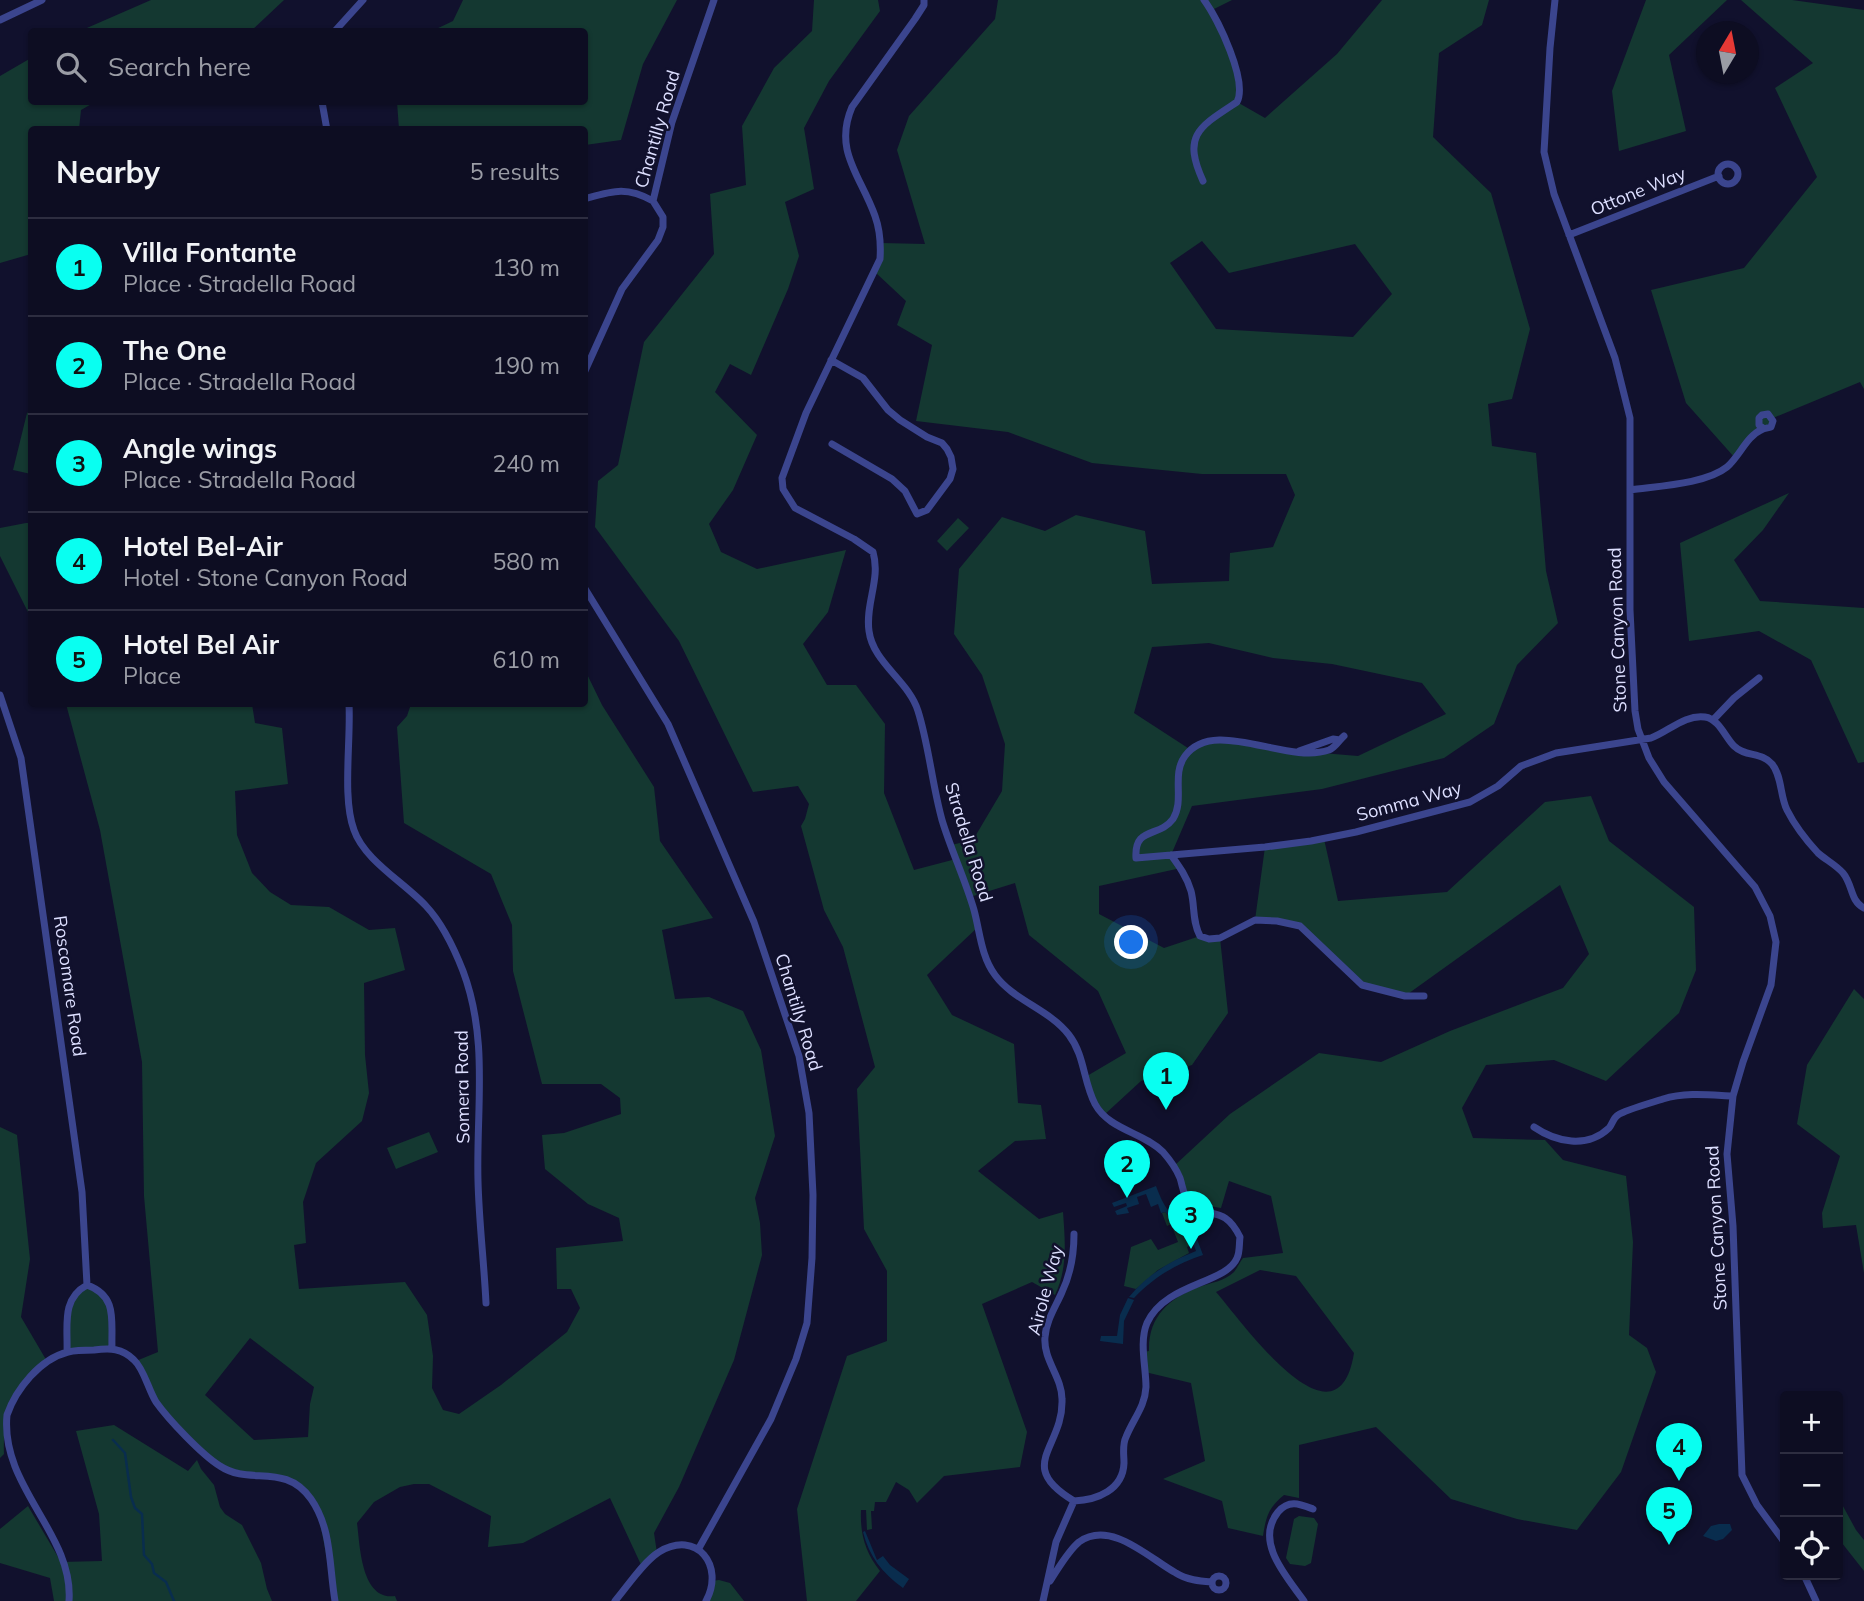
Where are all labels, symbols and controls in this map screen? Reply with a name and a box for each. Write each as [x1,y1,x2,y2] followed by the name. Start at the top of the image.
[1696,21,1759,84] north arrow
[28,28,588,105] search box
[52,48,90,86] icon: search
[108,50,251,83] text: Search here
[629,67,685,191] street label: Chantilly Road
[56,153,160,191] text: Nearby
[470,157,560,186] text: 5 results
[1587,161,1689,221] street label: Ottone Way
[123,236,296,269] text: Villa Fontante
[72,253,86,282] text: 1
[492,253,560,282] text: 130 m
[123,269,356,298] text: Place · Stradella Road
[123,334,227,367] text: The One
[72,351,86,380] text: 2
[492,351,560,380] text: 190 m
[123,367,356,396] text: Place · Stradella Road
[123,432,277,465] text: Angle wings
[72,449,86,478] text: 3
[492,449,560,478] text: 240 m
[123,465,356,494] text: Place · Stradella Road
[123,530,283,563] text: Hotel Bel-Air
[72,547,86,576] text: 4
[492,547,560,576] text: 580 m
[1603,547,1631,713] street label: Stone Canyon Road
[123,563,408,592] text: Hotel · Stone Canyon Road
[123,628,279,661] text: Hotel Bel Air
[72,645,86,674] text: 5
[492,645,560,674] text: 610 m
[123,661,181,690] text: Place
[1354,776,1464,826] street label: Somma Way
[940,780,998,904] street label: Stradella Road
[49,914,91,1058] street label: Roscomare Road
[1114,925,1148,959] your location
[770,950,828,1074] street label: Chantilly Road
[450,1030,474,1144] street label: Somera Road
[1143,1052,1189,1110] pin: 1
[1104,1140,1150,1198] pin: 2
[1700,1145,1732,1311] street label: Stone Canyon Road
[1168,1191,1214,1249] pin: 3
[1022,1242,1068,1338] street label: Airole Way
[1780,1391,1843,1580] map controls
[1780,1391,1843,1454] button: +
[1656,1423,1702,1481] pin: 4
[1780,1454,1843,1517] button: −
[1646,1487,1692,1545] pin: 5
[1780,1517,1843,1580] button: locate

